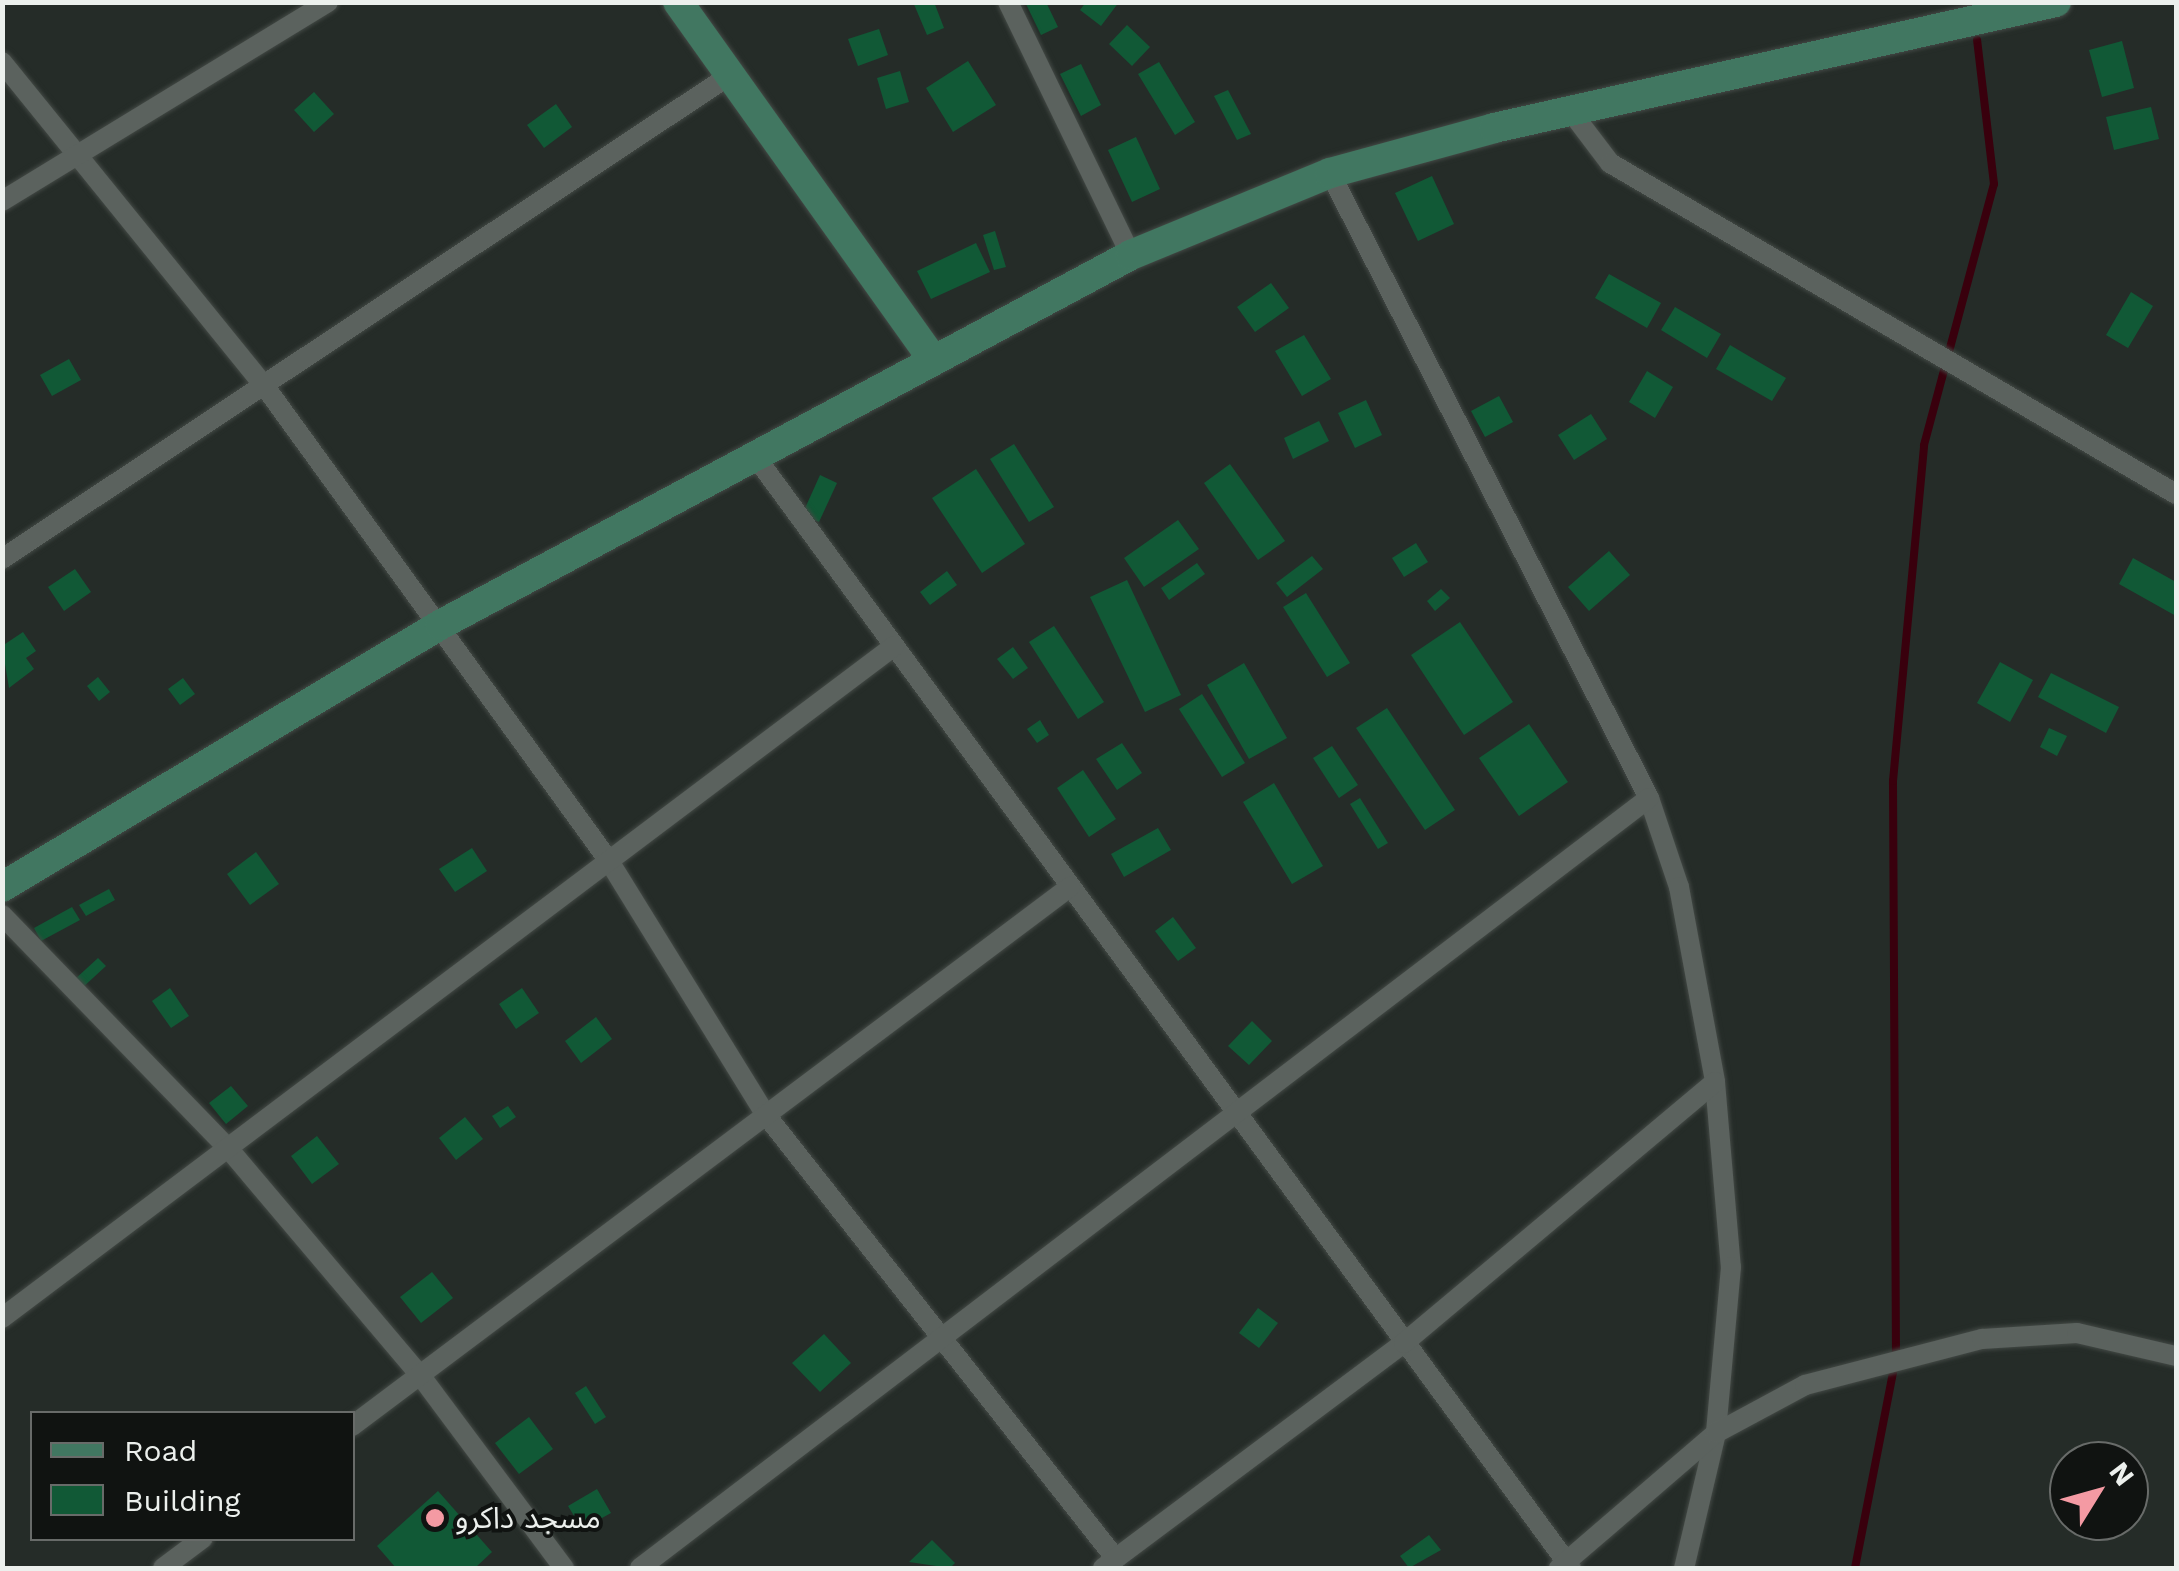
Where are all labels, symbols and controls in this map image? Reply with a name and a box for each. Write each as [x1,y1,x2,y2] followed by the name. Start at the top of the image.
[30,1411,355,1541] legend
[124,1433,197,1468] text: Road
[2049,1441,2149,1541] north arrow
[2102,1456,2141,1492] text: N
[124,1483,241,1518] text: Building
[455,1500,601,1536] place label: مسجد داكرو
[424,1507,446,1529] marker: مسجد داكرو

